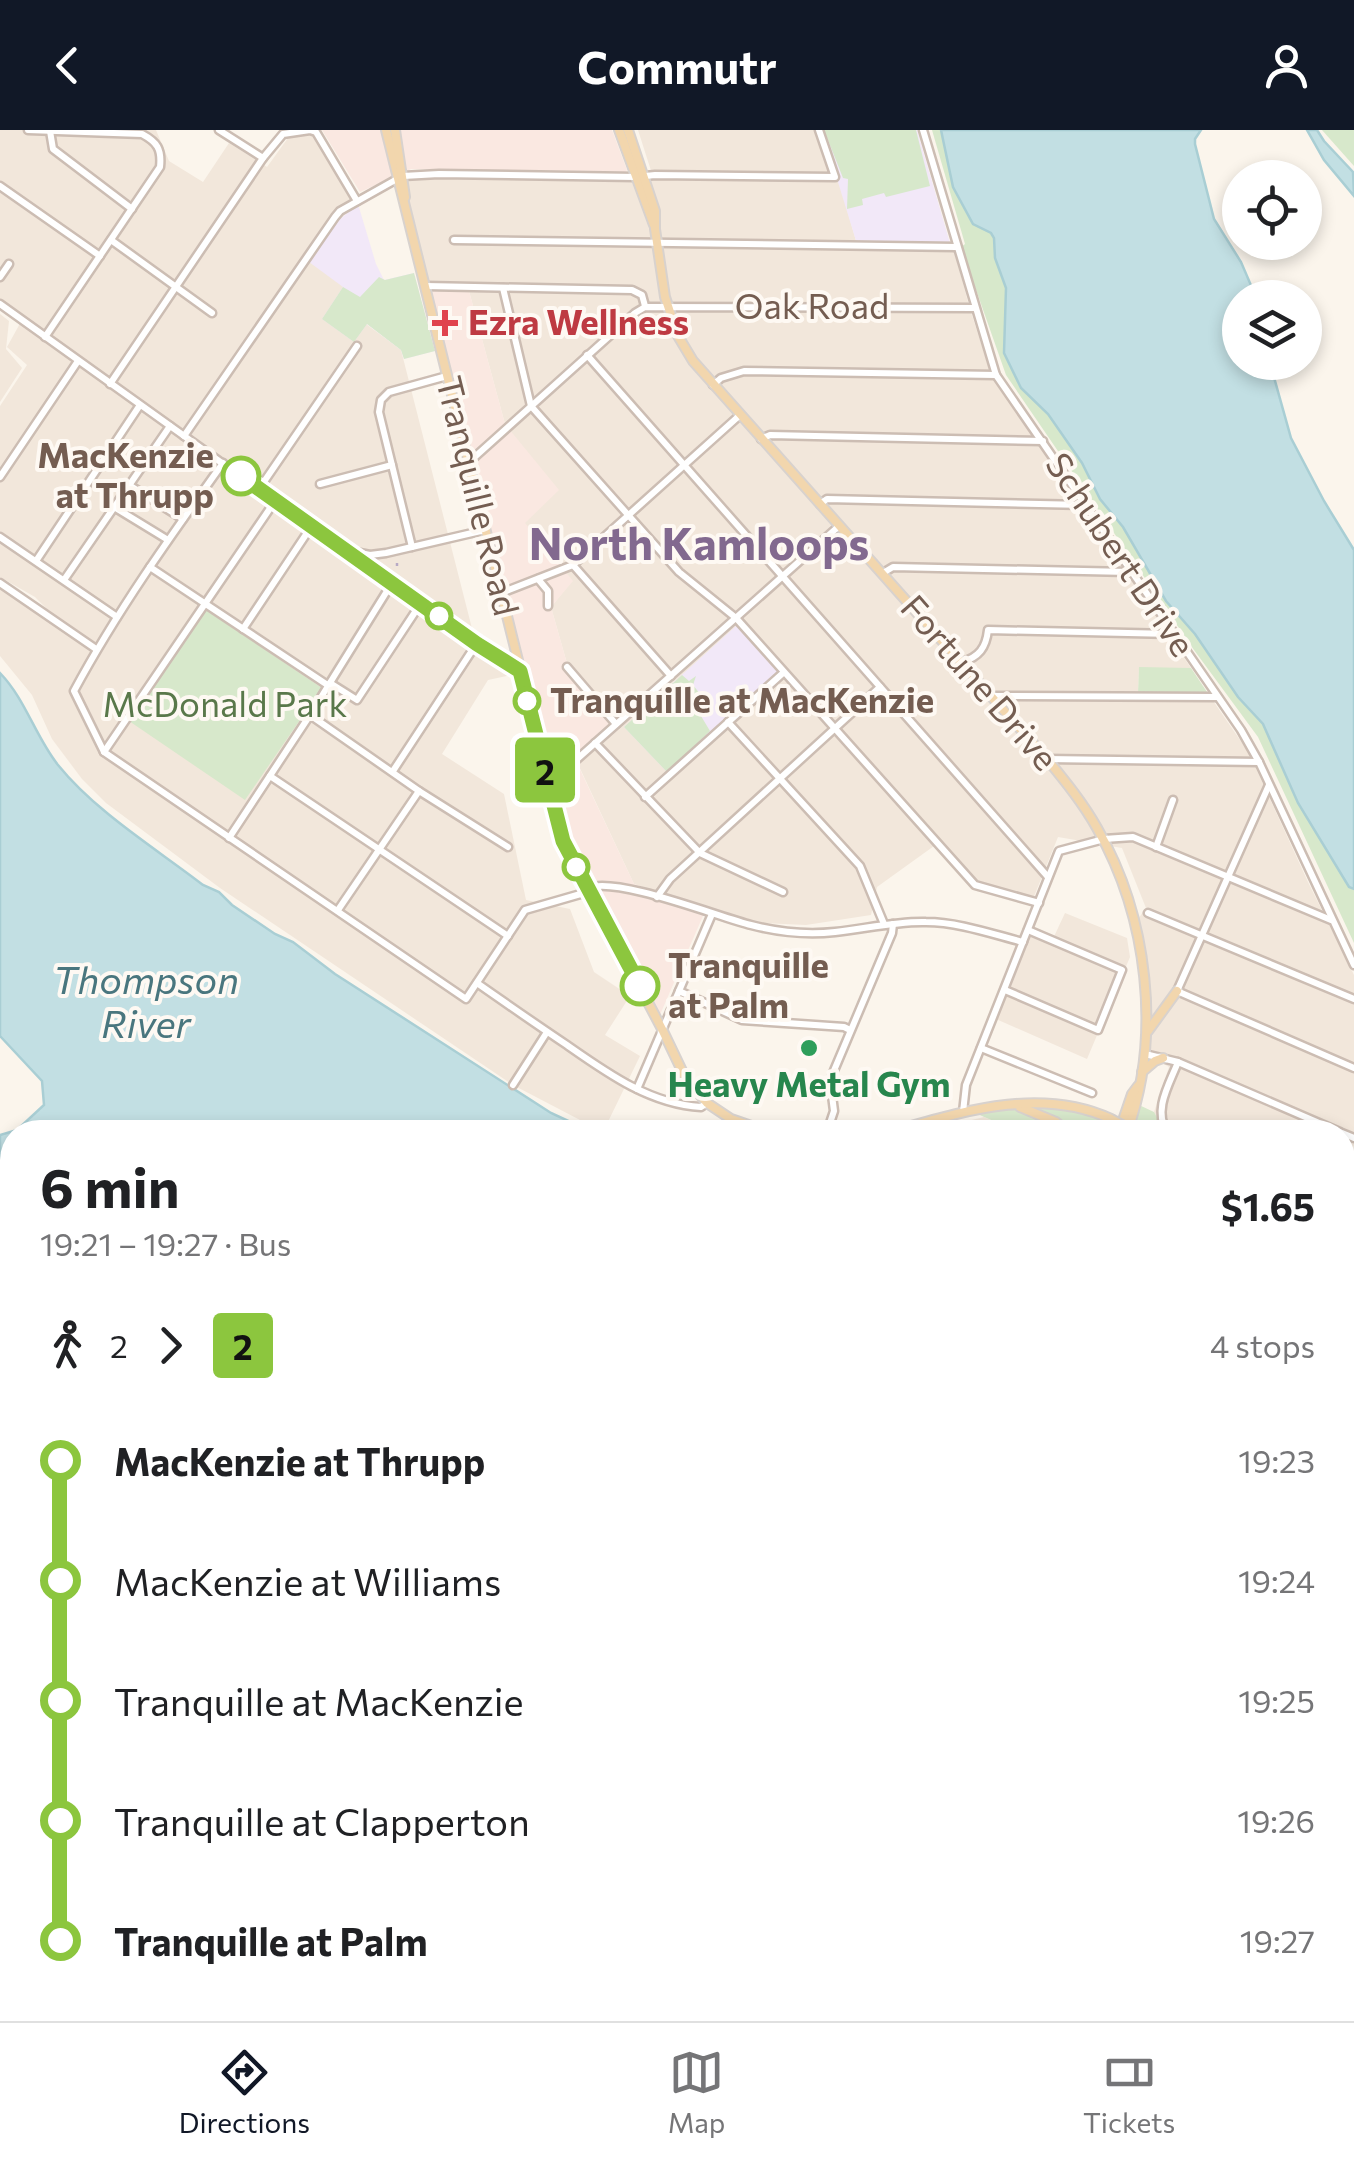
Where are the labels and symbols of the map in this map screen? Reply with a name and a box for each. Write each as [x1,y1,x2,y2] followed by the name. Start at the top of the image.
[735,283,889,326] street label: Oak Road
[468,299,689,342] place label: Ezra Wellness
[432,310,458,336] marker: Ezra Wellness
[429,371,530,620] street label: Tranquille Road
[37,432,214,515] place label: MacKenzie at Thrupp
[1038,444,1206,664] street label: Schubert Drive
[222,457,260,495] marker: MacKenzie at Thrupp
[529,514,869,569] district label: North Kamloops
[893,585,1069,778] street label: Fortune Drive
[426,603,452,629] unlabelled marker
[550,677,934,720] place label: Tranquille at MacKenzie
[103,681,347,724] park label: McDonald Park
[514,688,540,714] marker: Tranquille at MacKenzie
[512,738,578,802] line badge: 2
[563,854,589,880] unlabelled marker
[668,942,829,1025] place label: Tranquille at Palm
[53,955,239,1046] water label: Thompson River
[621,967,659,1005] marker: Tranquille at Palm
[798,1037,820,1059] marker: Heavy Metal Gym
[667,1061,951,1104] place label: Heavy Metal Gym

